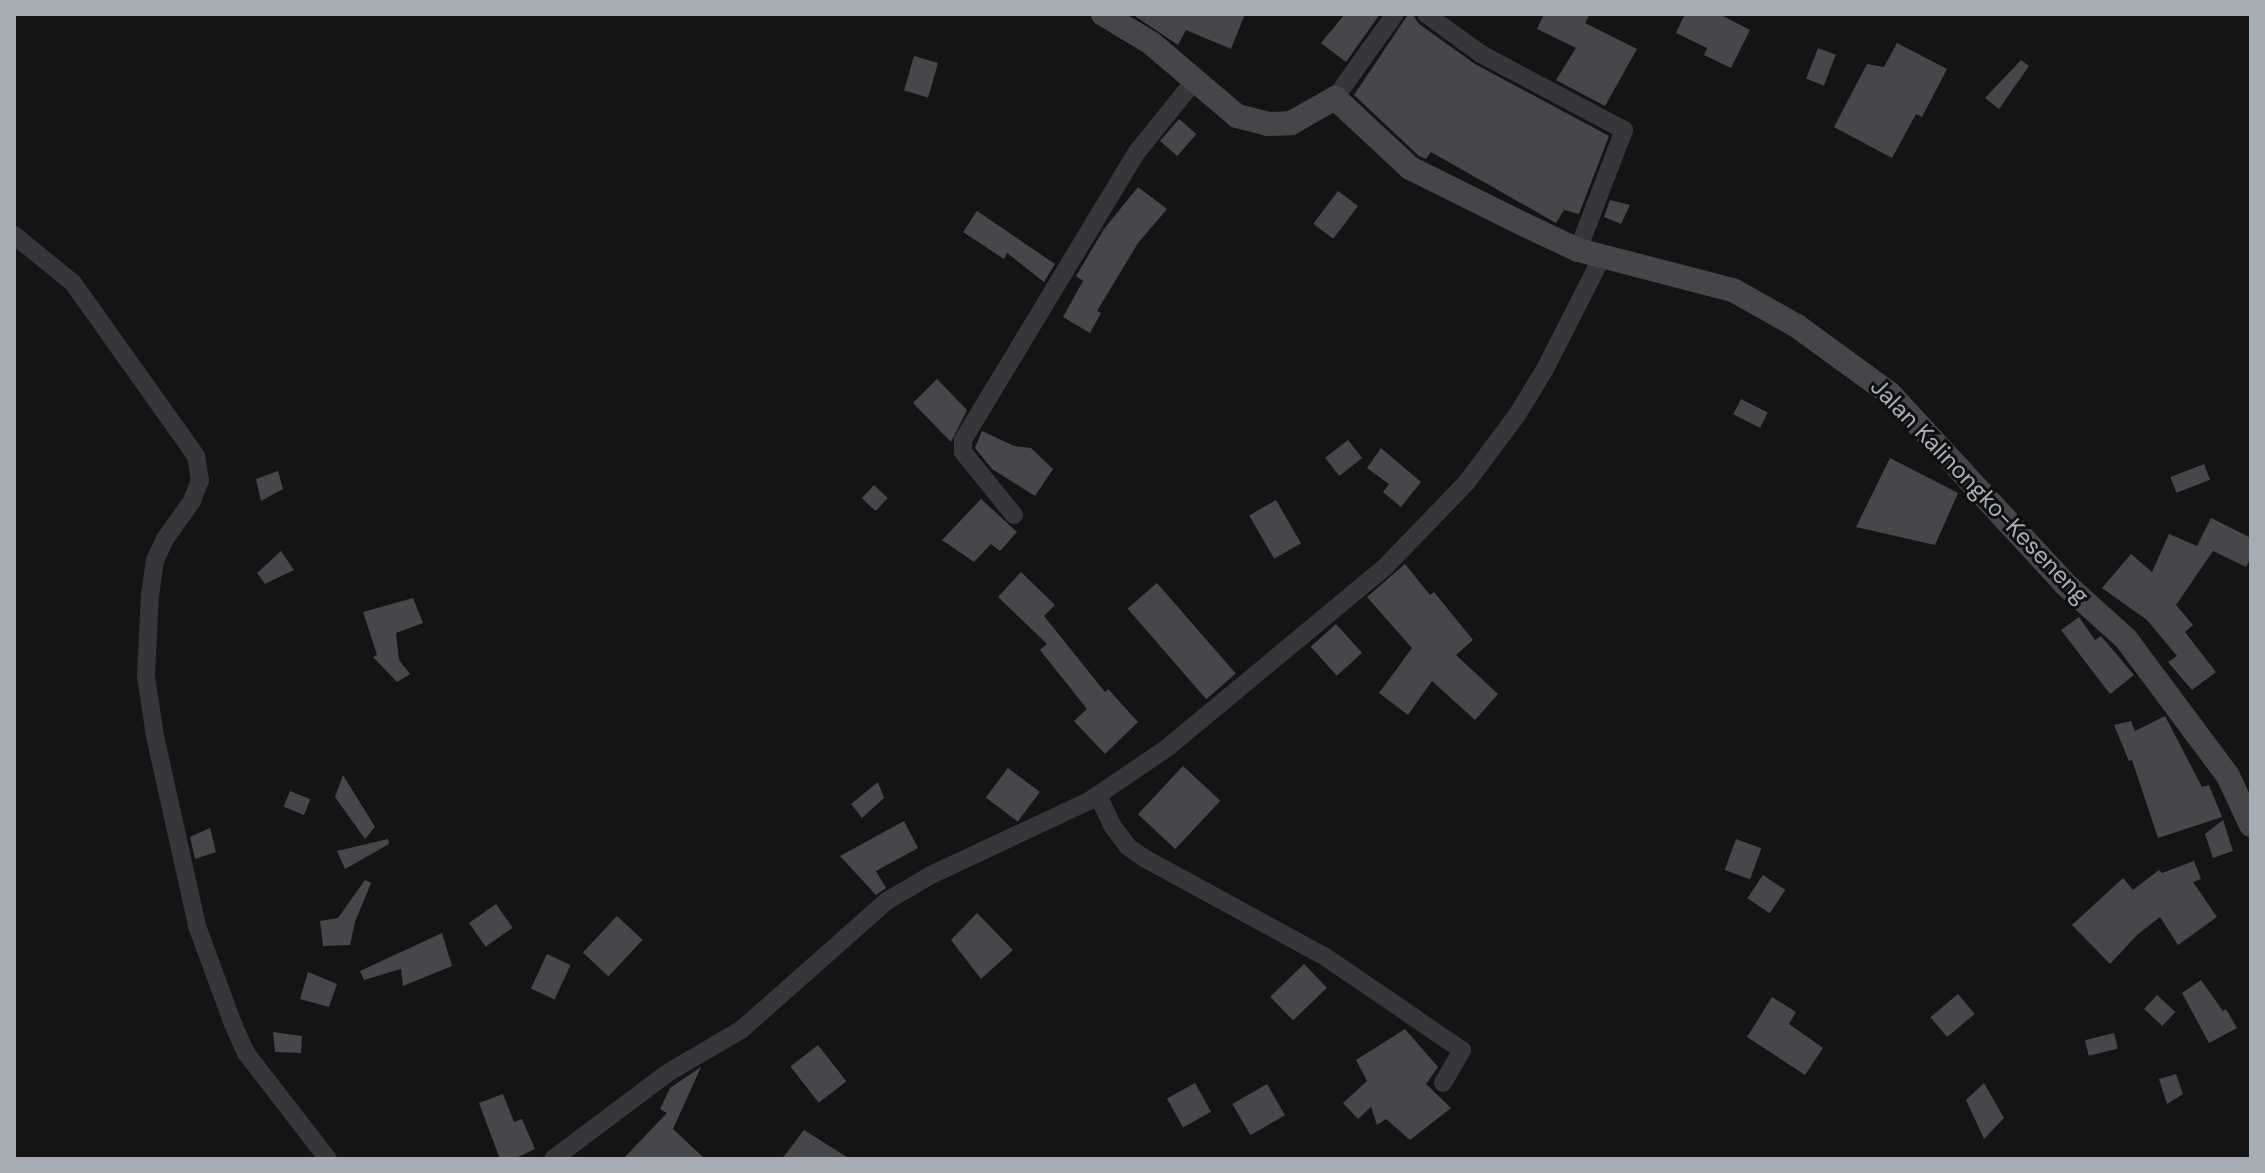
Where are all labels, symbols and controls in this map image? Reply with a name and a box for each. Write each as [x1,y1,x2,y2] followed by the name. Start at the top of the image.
[1865,372,2095,610] street label: Jalan Kalinongko-Keseneng

